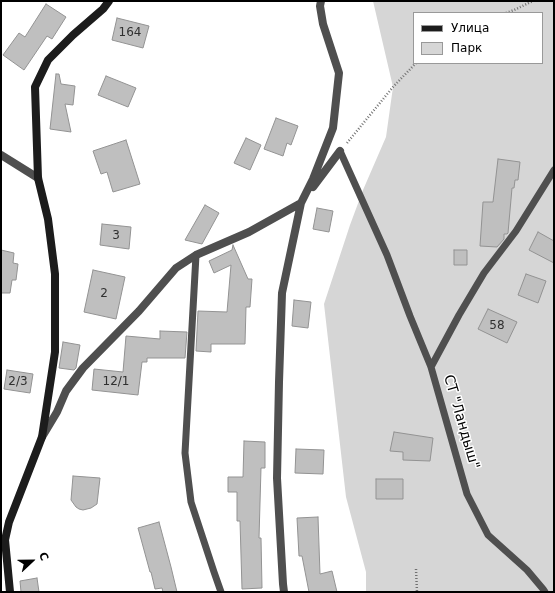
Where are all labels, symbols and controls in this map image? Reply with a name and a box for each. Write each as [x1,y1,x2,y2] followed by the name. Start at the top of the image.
[413,12,543,64] legend
[451,21,489,35] text: Улица
[119,26,141,40] house number: 164
[451,41,482,55] text: Парк
[112,229,120,243] house number: 3
[100,287,108,301] house number: 2
[489,319,505,333] house number: 58
[439,373,483,471] street label: СТ "Ландыш"
[8,375,28,389] house number: 2/3
[103,375,129,389] house number: 12/1
[12,541,52,581] north arrow
[36,550,51,562] text: С

